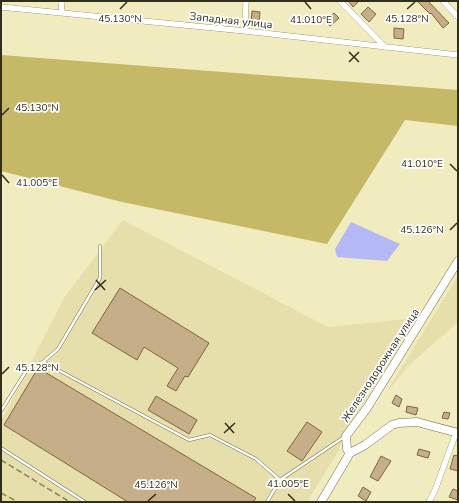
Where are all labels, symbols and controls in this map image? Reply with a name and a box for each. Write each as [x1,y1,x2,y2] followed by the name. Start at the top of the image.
[189,9,273,32] street label: Западная улица
[98,12,142,26] text: 45.130°N
[385,12,429,26] text: 45.128°N
[290,13,332,27] text: 41.010°E
[15,101,59,115] text: 45.130°N
[401,157,443,171] text: 41.010°E
[16,176,58,190] text: 41.005°E
[400,223,444,237] text: 45.126°N
[338,305,423,425] street label: Железнодорожная улица
[15,361,59,375] text: 45.128°N
[267,477,309,491] text: 41.005°E
[134,478,178,492] text: 45.126°N

